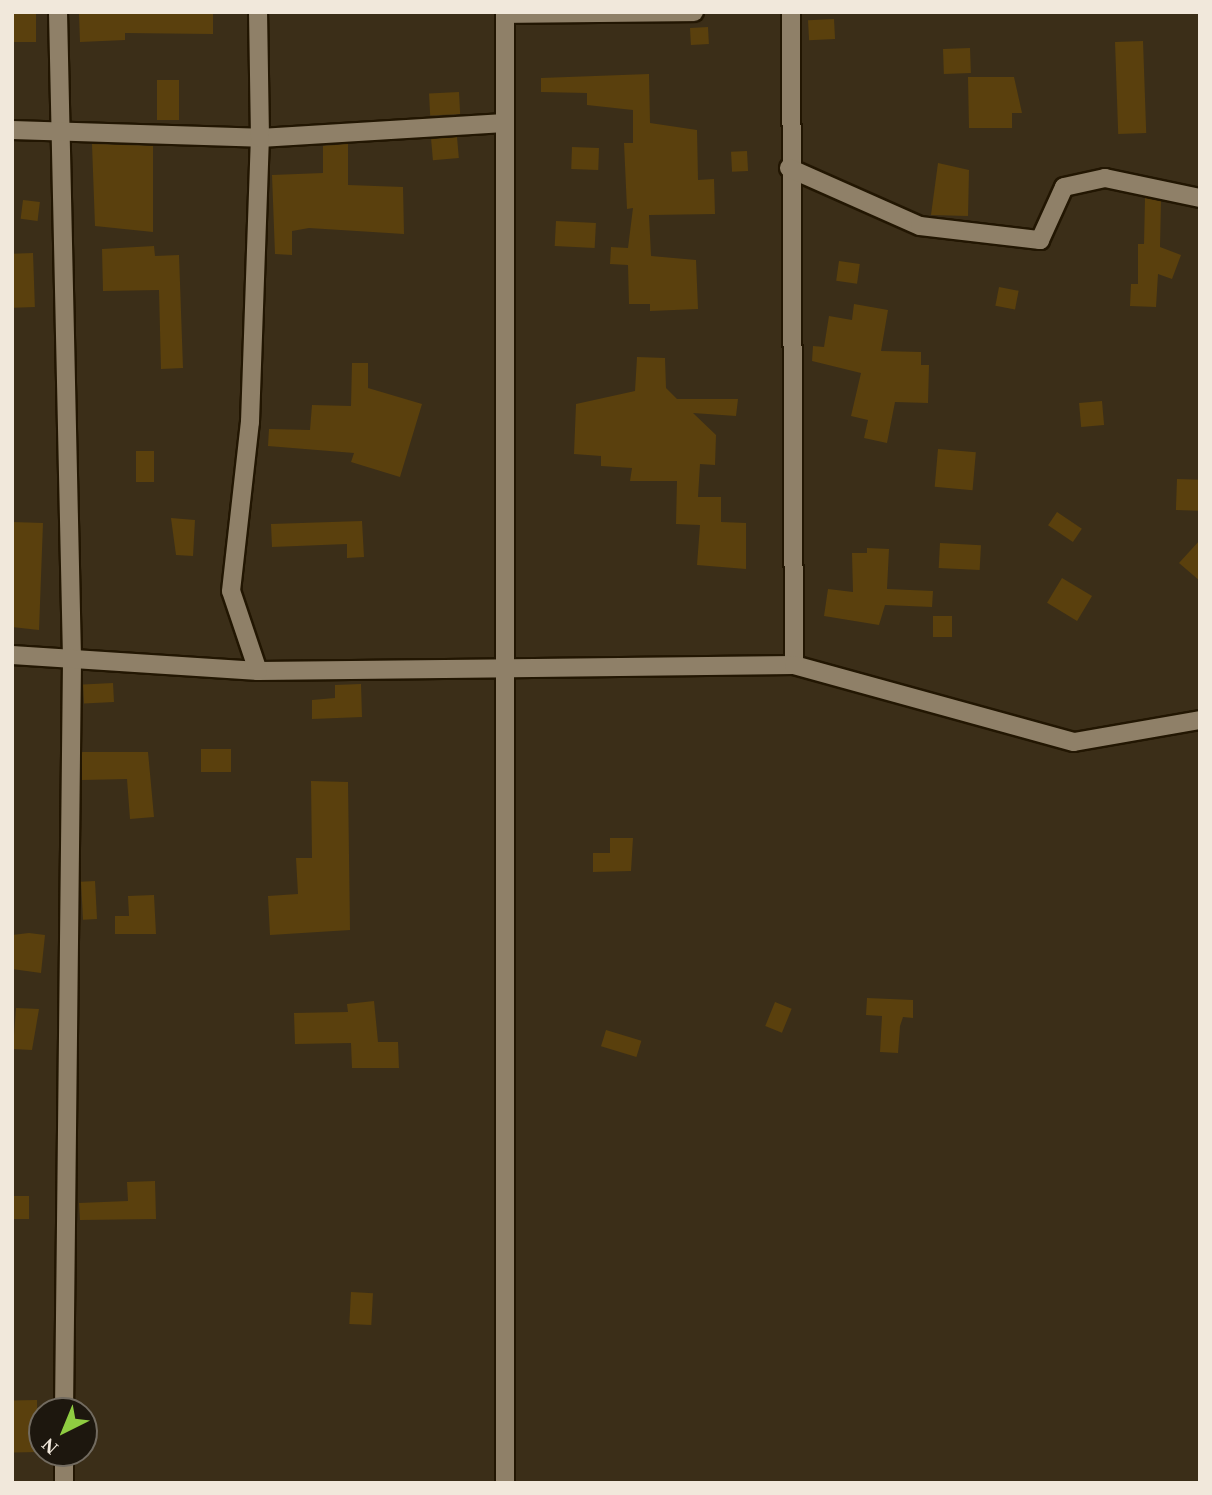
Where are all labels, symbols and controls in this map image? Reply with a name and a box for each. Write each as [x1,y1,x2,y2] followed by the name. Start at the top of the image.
[28,1397,98,1467] north arrow
[38,1434,62,1459] text: N

